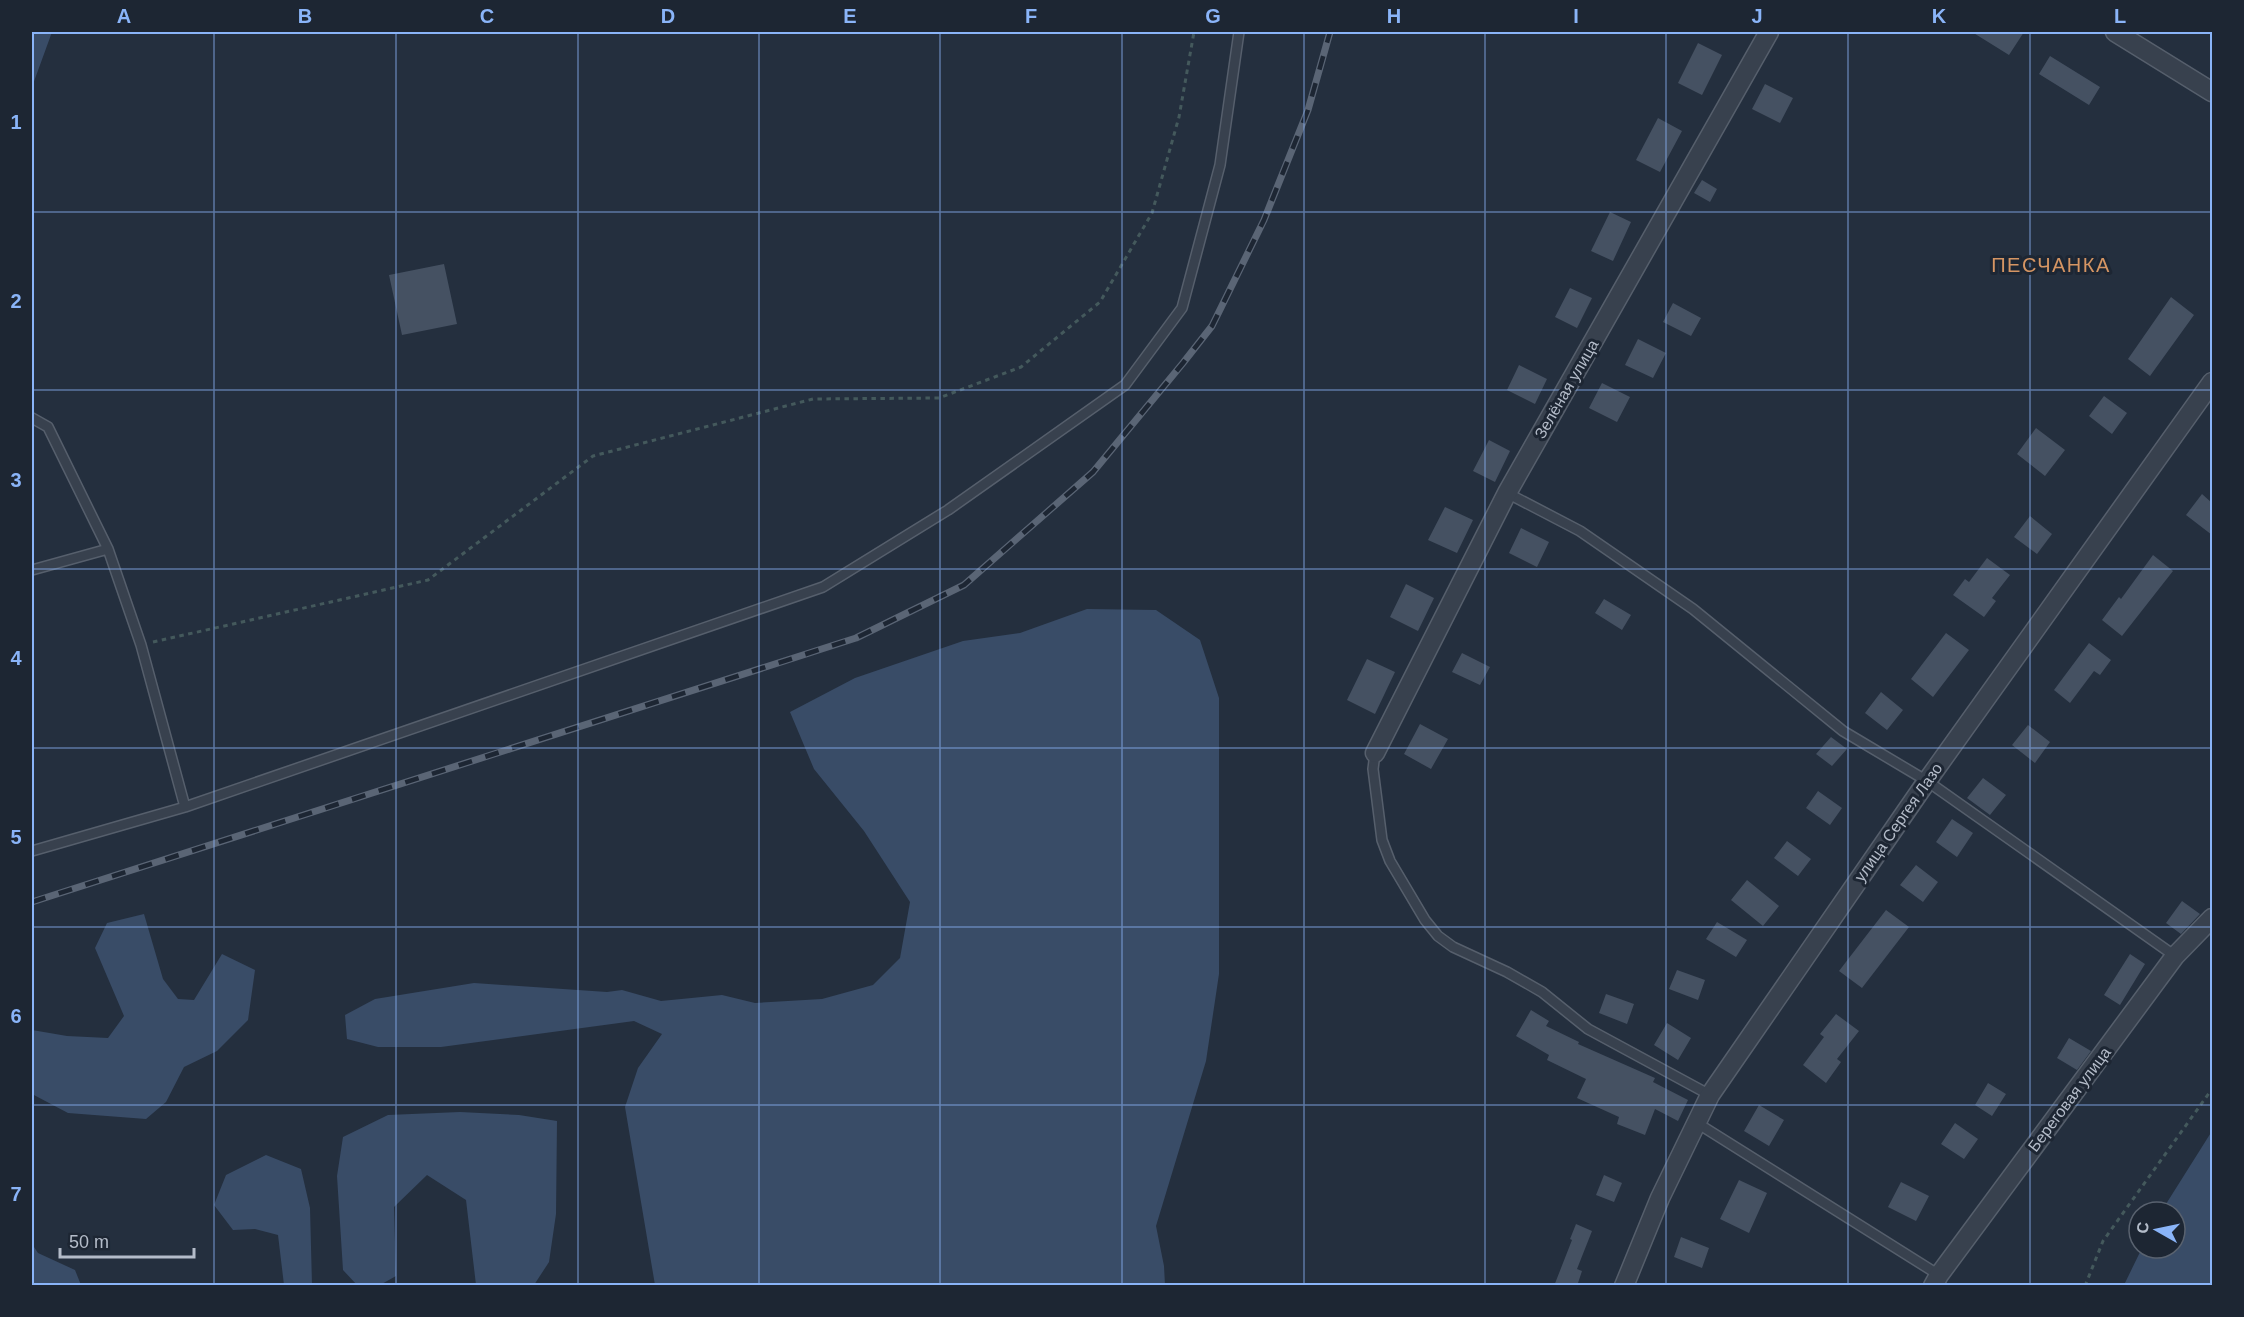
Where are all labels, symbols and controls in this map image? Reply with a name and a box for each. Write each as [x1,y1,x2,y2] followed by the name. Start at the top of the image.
[117,5,131,27] text: A
[298,5,312,27] text: B
[480,5,494,27] text: C
[661,5,675,27] text: D
[843,5,857,27] text: E
[1025,5,1037,27] text: F
[1205,5,1221,27] text: G
[1387,5,1401,27] text: H
[1573,5,1579,27] text: I
[1751,5,1763,27] text: J
[1932,5,1947,27] text: K
[2114,5,2126,27] text: L
[10,111,22,133] text: 1
[1991,254,2111,276] district label: ПЕСЧАНКА
[10,290,22,312] text: 2
[1531,337,1602,442] street label: Зелёная улица
[10,469,22,491] text: 3
[10,647,22,669] text: 4
[1851,760,1946,885] street label: улица Сергея Лазо
[10,826,22,848] text: 5
[10,1005,22,1027] text: 6
[2025,1044,2114,1155] street label: Береговая улица
[10,1183,22,1205] text: 7
[2127,1200,2187,1260] north arrow
[2133,1220,2152,1235] text: С
[60,1221,194,1259] scale bar
[69,1232,109,1252] text: 50 m

